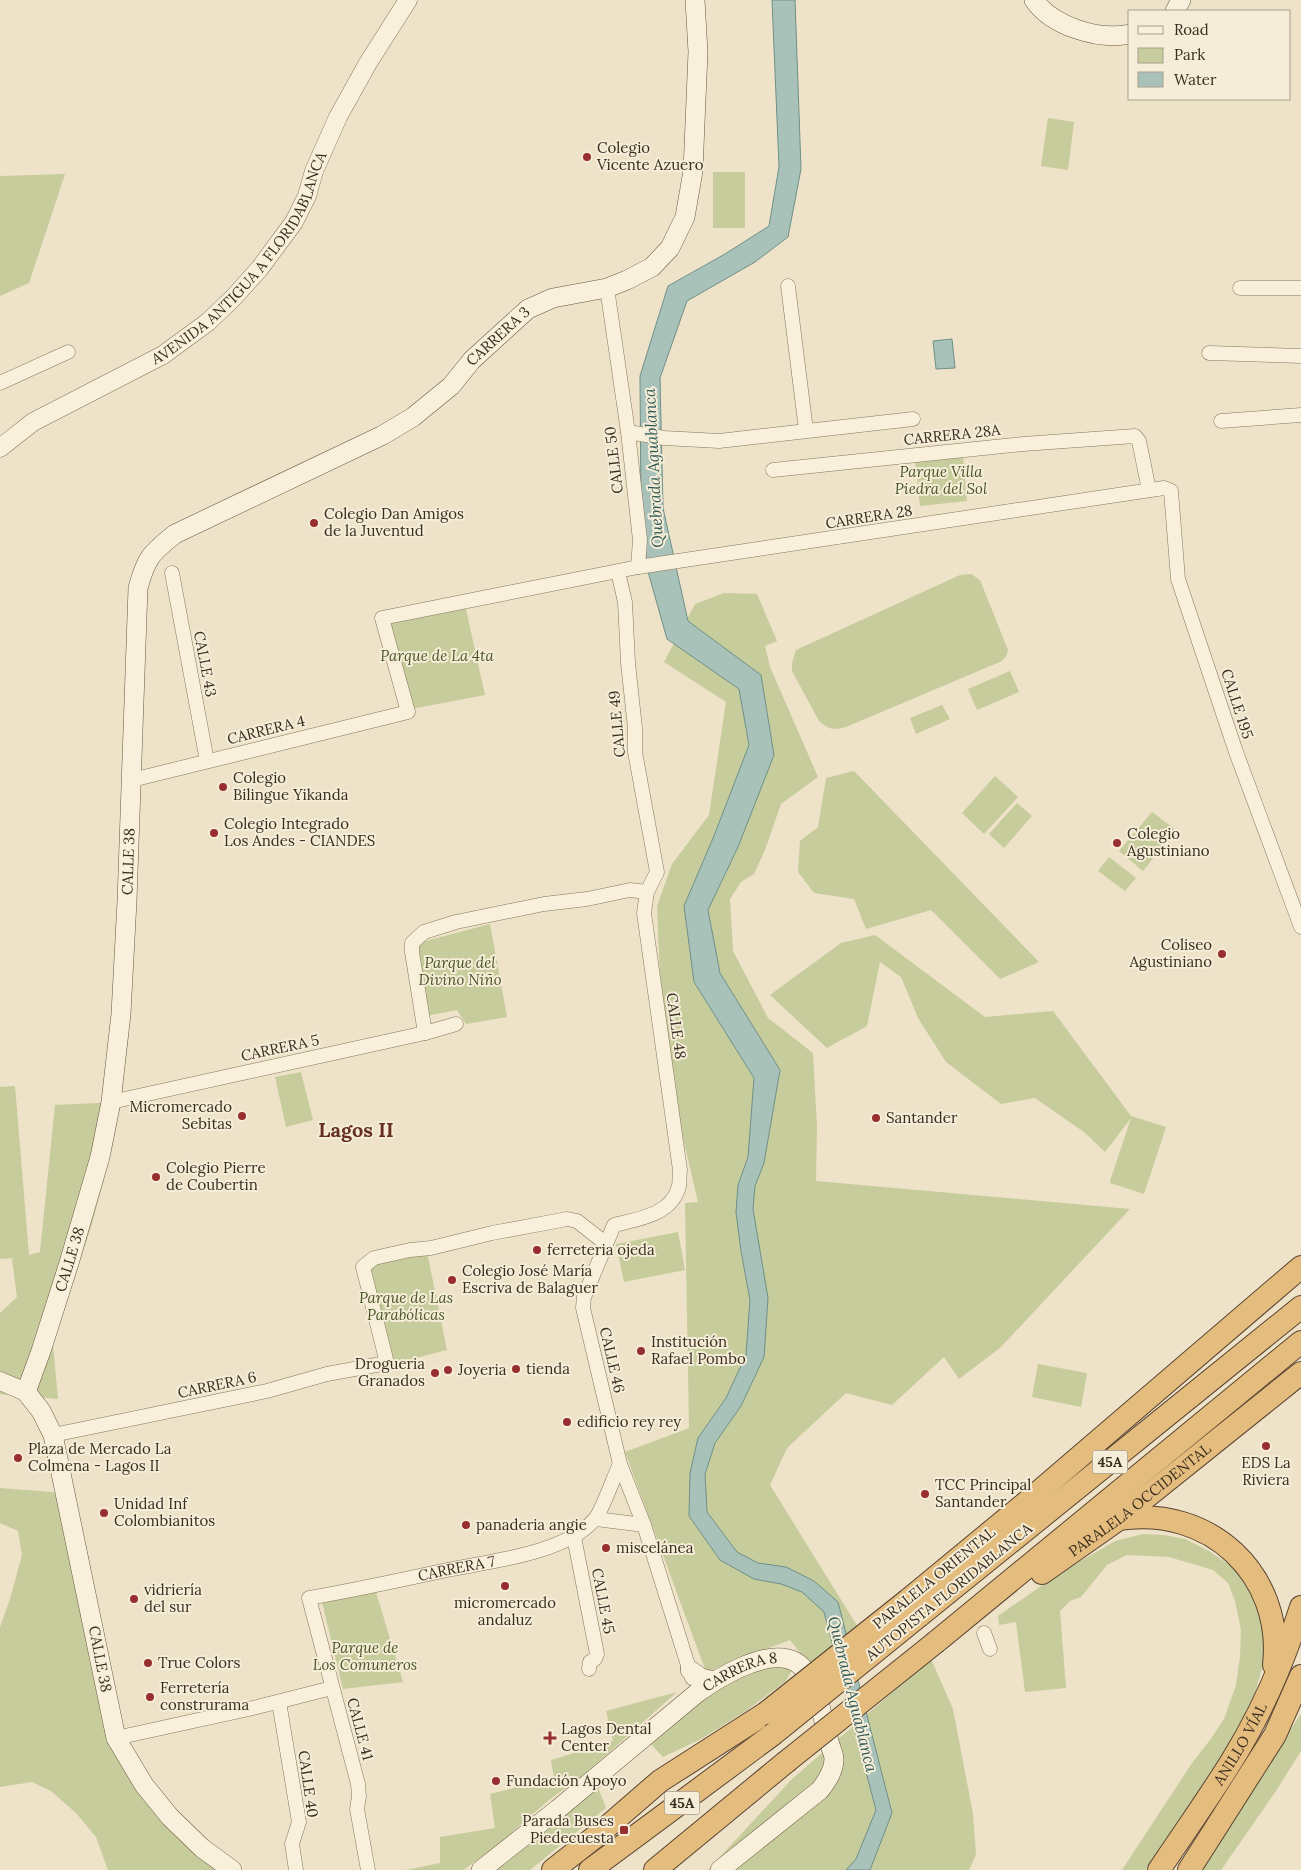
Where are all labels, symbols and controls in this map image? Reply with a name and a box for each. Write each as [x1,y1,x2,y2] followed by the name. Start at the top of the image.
[1128,10,1291,100] legend
[1174,20,1209,39] text: Road
[1174,45,1205,64] text: Park
[1174,70,1217,89] text: Water
[596,138,704,174] place label: Colegio Vicente Azuero
[147,148,331,369] street label: AVENIDA ANTIGUA A FLORIDABLANCA
[581,151,593,163] marker: Colegio Vicente Azuero
[462,302,534,370] street label: CARRERA 3
[639,387,667,548] water label: Quebrada Aguablanca
[903,420,1002,449] street label: CARRERA 28A
[600,425,627,495] street label: CALLE 50
[895,462,988,498] park label: Parque Villa Piedra del Sol
[824,500,914,533] street label: CARRERA 28
[324,504,464,540] place label: Colegio Dan Amigos de la Juventud
[308,517,320,529] marker: Colegio Dan Amigos de la Juventud
[190,629,221,699] street label: CALLE 43
[380,646,494,665] park label: Parque de La 4ta
[1217,666,1258,741] street label: CALLE 195
[604,690,629,758] street label: CALLE 49
[225,711,307,748] street label: CARRERA 4
[233,768,349,804] place label: Colegio Bilingue Yikanda
[217,781,229,793] marker: Colegio Bilingue Yikanda
[224,814,375,850] place label: Colegio Integrado Los Andes - CIANDES
[1126,824,1210,860] place label: Colegio Agustiniano
[208,827,220,839] marker: Colegio Integrado Los Andes - CIANDES
[117,828,139,895] street label: CALLE 38
[1111,837,1123,849] marker: Colegio Agustiniano
[1128,935,1212,971] place label: Coliseo Agustiniano
[1216,948,1228,960] marker: Coliseo Agustiniano
[419,953,502,989] park label: Parque del Divino Niño
[662,991,691,1060] street label: CALLE 48
[239,1030,321,1065] street label: CARRERA 5
[130,1097,232,1133] place label: Micromercado Sebitas
[886,1108,958,1127] place label: Santander
[236,1110,248,1122] marker: Micromercado Sebitas
[870,1112,882,1124] marker: Santander
[318,1117,394,1142] district label: Lagos II
[166,1158,266,1194] place label: Colegio Pierre de Coubertin
[150,1171,162,1183] marker: Colegio Pierre de Coubertin
[50,1224,88,1294] street label: CALLE 38
[547,1240,655,1259] place label: ferreteria ojeda
[531,1244,543,1256] marker: ferreteria ojeda
[462,1261,598,1297] place label: Colegio José María Escriva de Balaguer
[446,1274,458,1286] marker: Colegio José María Escriva de Balaguer
[359,1288,453,1324] park label: Parque de Las Parabólicas
[596,1325,629,1395] street label: CALLE 46
[651,1332,746,1368] place label: Institución Rafael Pombo
[635,1345,647,1357] marker: Institución Rafael Pombo
[355,1354,425,1390] place label: Drogueria Granados
[526,1359,570,1378] place label: tienda
[457,1360,507,1379] place label: Joyeria
[510,1363,522,1375] marker: tienda
[442,1364,454,1376] marker: Joyeria
[176,1367,258,1402] street label: CARRERA 6
[429,1367,441,1379] marker: Drogueria Granados
[577,1412,681,1431] place label: edificio rey rey
[561,1416,573,1428] marker: edificio rey rey
[28,1439,172,1475] place label: Plaza de Mercado La Colmena - Lagos II
[1065,1439,1215,1561] street label: PARALELA OCCIDENTAL
[1260,1440,1272,1452] marker: EDS La Riviera
[1092,1450,1128,1474] road number: 45A
[12,1452,24,1464] marker: Plaza de Mercado La Colmena - Lagos II
[1241,1453,1291,1489] place label: EDS La Riviera
[935,1475,1031,1511] place label: TCC Principal Santander
[919,1488,931,1500] marker: TCC Principal Santander
[114,1494,215,1530] place label: Unidad Inf Colombianitos
[98,1507,110,1519] marker: Unidad Inf Colombianitos
[476,1515,587,1534] place label: panaderia angie
[861,1518,1036,1665] street label: AUTOPISTA FLORIDABLANCA
[460,1519,472,1531] marker: panaderia angie
[869,1522,999,1633] street label: PARALELA ORIENTAL
[616,1538,694,1557] place label: miscelánea
[600,1542,612,1554] marker: miscelánea
[416,1551,497,1585] street label: CARRERA 7
[588,1566,619,1635] street label: CALLE 45
[144,1580,202,1616] place label: vidriería del sur
[499,1580,511,1592] marker: micromercado andaluz
[128,1593,140,1605] marker: vidriería del sur
[454,1593,556,1629] place label: micromercado andaluz
[824,1614,882,1774] water label: Quebrada Aguablanca
[85,1624,116,1694] street label: CALLE 38
[313,1638,417,1674] park label: Parque de Los Comuneros
[699,1648,778,1696] street label: CARRERA 8
[158,1653,241,1672] place label: True Colors
[142,1657,154,1669] marker: True Colors
[160,1678,250,1714] place label: Ferretería construrama
[144,1691,156,1703] marker: Ferretería construrama
[343,1696,378,1762] street label: CALLE 41
[1208,1699,1271,1789] street label: ANILLO VÍAL
[561,1719,652,1755] place label: Lagos Dental Center
[543,1731,557,1745] marker: Lagos Dental Center
[294,1749,323,1819] street label: CALLE 40
[506,1771,627,1790] place label: Fundación Apoyo
[490,1775,502,1787] marker: Fundación Apoyo
[664,1792,700,1815] road number: 45A
[522,1811,614,1847] place label: Parada Buses Piedecuesta
[618,1824,630,1836] marker: Parada Buses Piedecuesta

